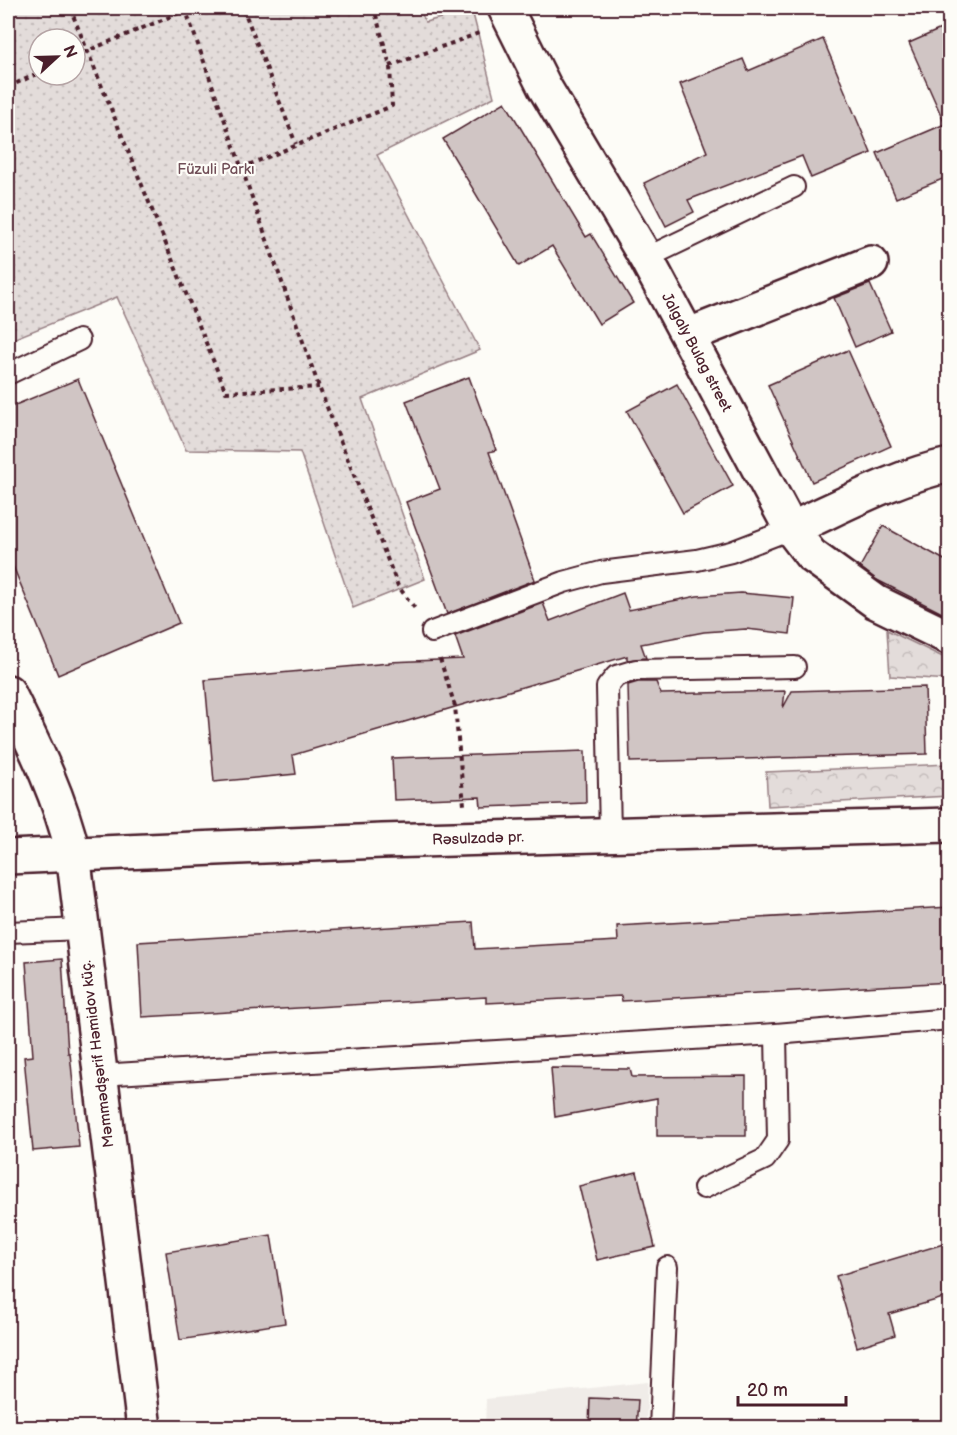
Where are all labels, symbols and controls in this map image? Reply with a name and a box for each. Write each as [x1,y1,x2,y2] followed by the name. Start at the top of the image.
[27,27,87,87] north arrow
[58,43,81,61] text: N
[177,160,255,179] park label: Füzuli Parkı
[657,289,736,415] street label: Jalgaly Bulag street
[432,827,524,850] street label: Rəsulzadə pr.
[77,959,118,1149] street label: Məmmədşərif Həmidov küç.
[738,1369,846,1407] scale bar
[747,1380,788,1401] text: 20 m

